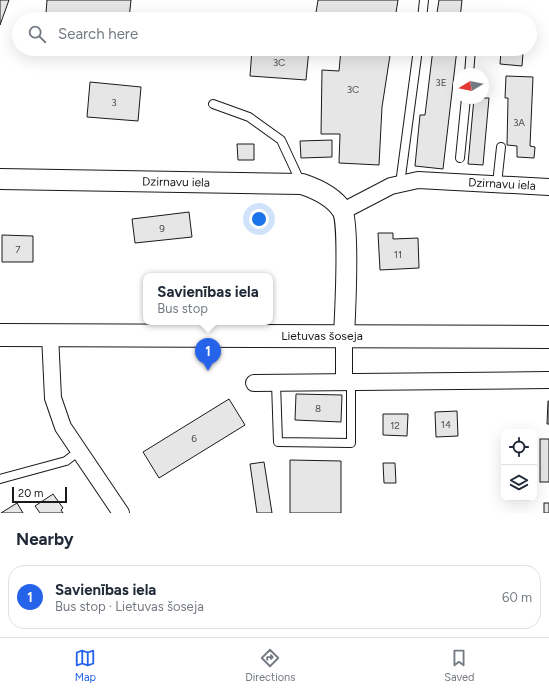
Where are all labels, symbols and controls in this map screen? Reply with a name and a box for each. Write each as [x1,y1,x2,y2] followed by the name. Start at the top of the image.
[12,12,537,56] search box
[26,23,48,45] icon: search
[58,25,138,43] text: Search here
[273,56,285,69] house number: 3C
[453,68,489,104] north arrow
[435,76,447,89] house number: 3E
[347,83,359,96] house number: 3C
[111,96,117,109] house number: 3
[513,116,525,129] house number: 3A
[142,174,210,190] street label: Dzirnavu iela
[468,175,536,193] street label: Dzirnavu iela
[249,209,269,229] your location
[159,222,165,235] house number: 9
[15,243,21,256] house number: 7
[394,248,402,261] house number: 11
[143,273,273,325] popup
[157,283,259,301] text: Savienības iela
[157,301,208,316] text: Bus stop
[281,329,363,343] street label: Lietuvas šoseja
[195,338,221,371] pin: 1
[315,402,321,415] house number: 8
[441,418,451,431] house number: 14
[390,419,400,432] house number: 12
[501,429,537,501] map controls
[501,429,537,465] button: locate
[191,432,197,445] house number: 6
[501,465,537,501] button: layers
[12,485,67,504] scale bar
[18,487,43,500] text: 20 m
[16,529,74,549] text: Nearby
[55,581,156,599] text: Savienības iela
[27,590,33,605] text: 1
[502,590,532,605] text: 60 m
[55,599,204,614] text: Bus stop · Lietuvas šoseja
[74,647,96,684] tab: Map
[245,647,295,684] tab: Directions
[444,647,475,684] tab: Saved

